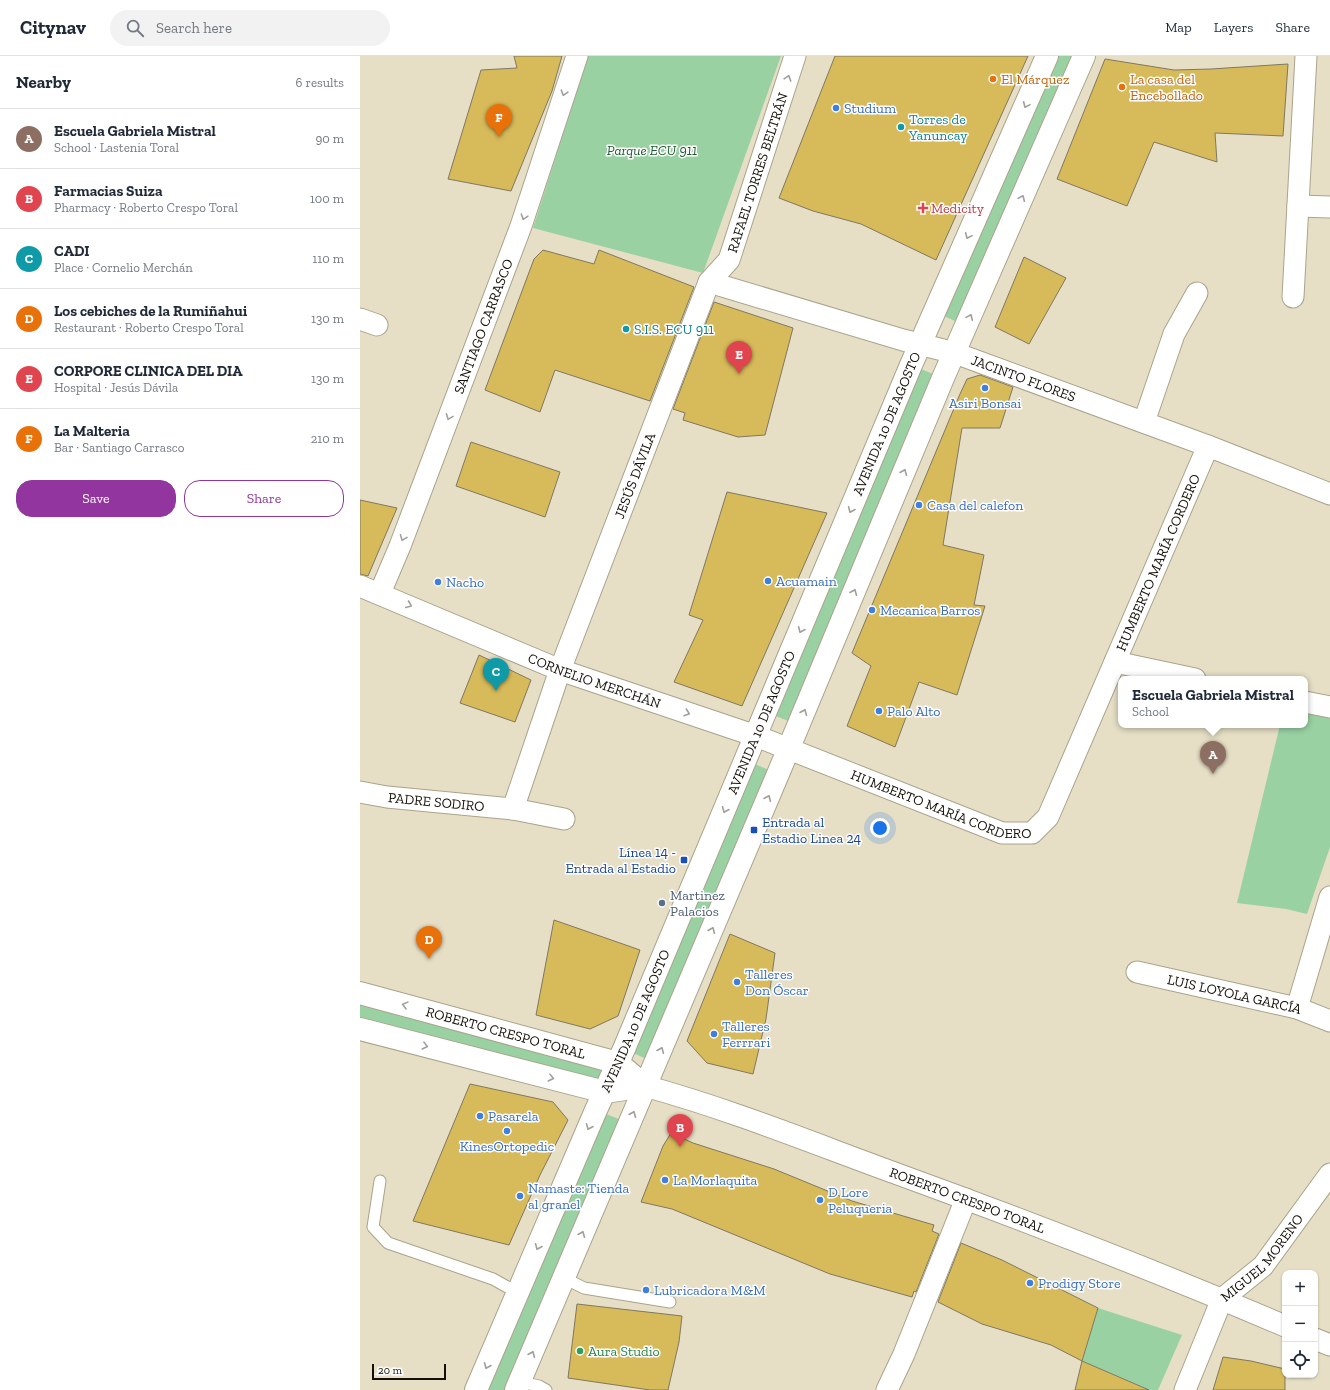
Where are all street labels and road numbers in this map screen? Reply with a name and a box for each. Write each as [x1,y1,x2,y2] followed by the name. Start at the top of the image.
[723,90,791,255] street label: RAFAEL TORRES BELTRÁN
[450,256,516,396] street label: SANTIAGO CARRASCO
[849,349,924,498] street label: AVENIDA 10 DE AGOSTO
[969,351,1078,405] street label: JACINTO FLORES
[610,429,659,521] street label: JESÚS DÁVILA
[1112,471,1203,654] street label: HUMBERTO MARÍA CORDERO
[723,648,799,797] street label: AVENIDA 10 DE AGOSTO
[525,649,663,712] street label: CORNELIO MERCHÁN
[848,766,1031,842] street label: HUMBERTO MARÍA CORDERO
[387,789,485,815] street label: PADRE SODIRO
[597,947,673,1095] street label: AVENIDA 10 DE AGOSTO
[1166,971,1305,1018] street label: LUIS LOYOLA GARCÍA
[424,1003,588,1062] street label: ROBERTO CRESPO TORAL
[887,1163,1048,1237] street label: ROBERTO CRESPO TORAL
[1217,1211,1307,1305] street label: MIGUEL MORENO

